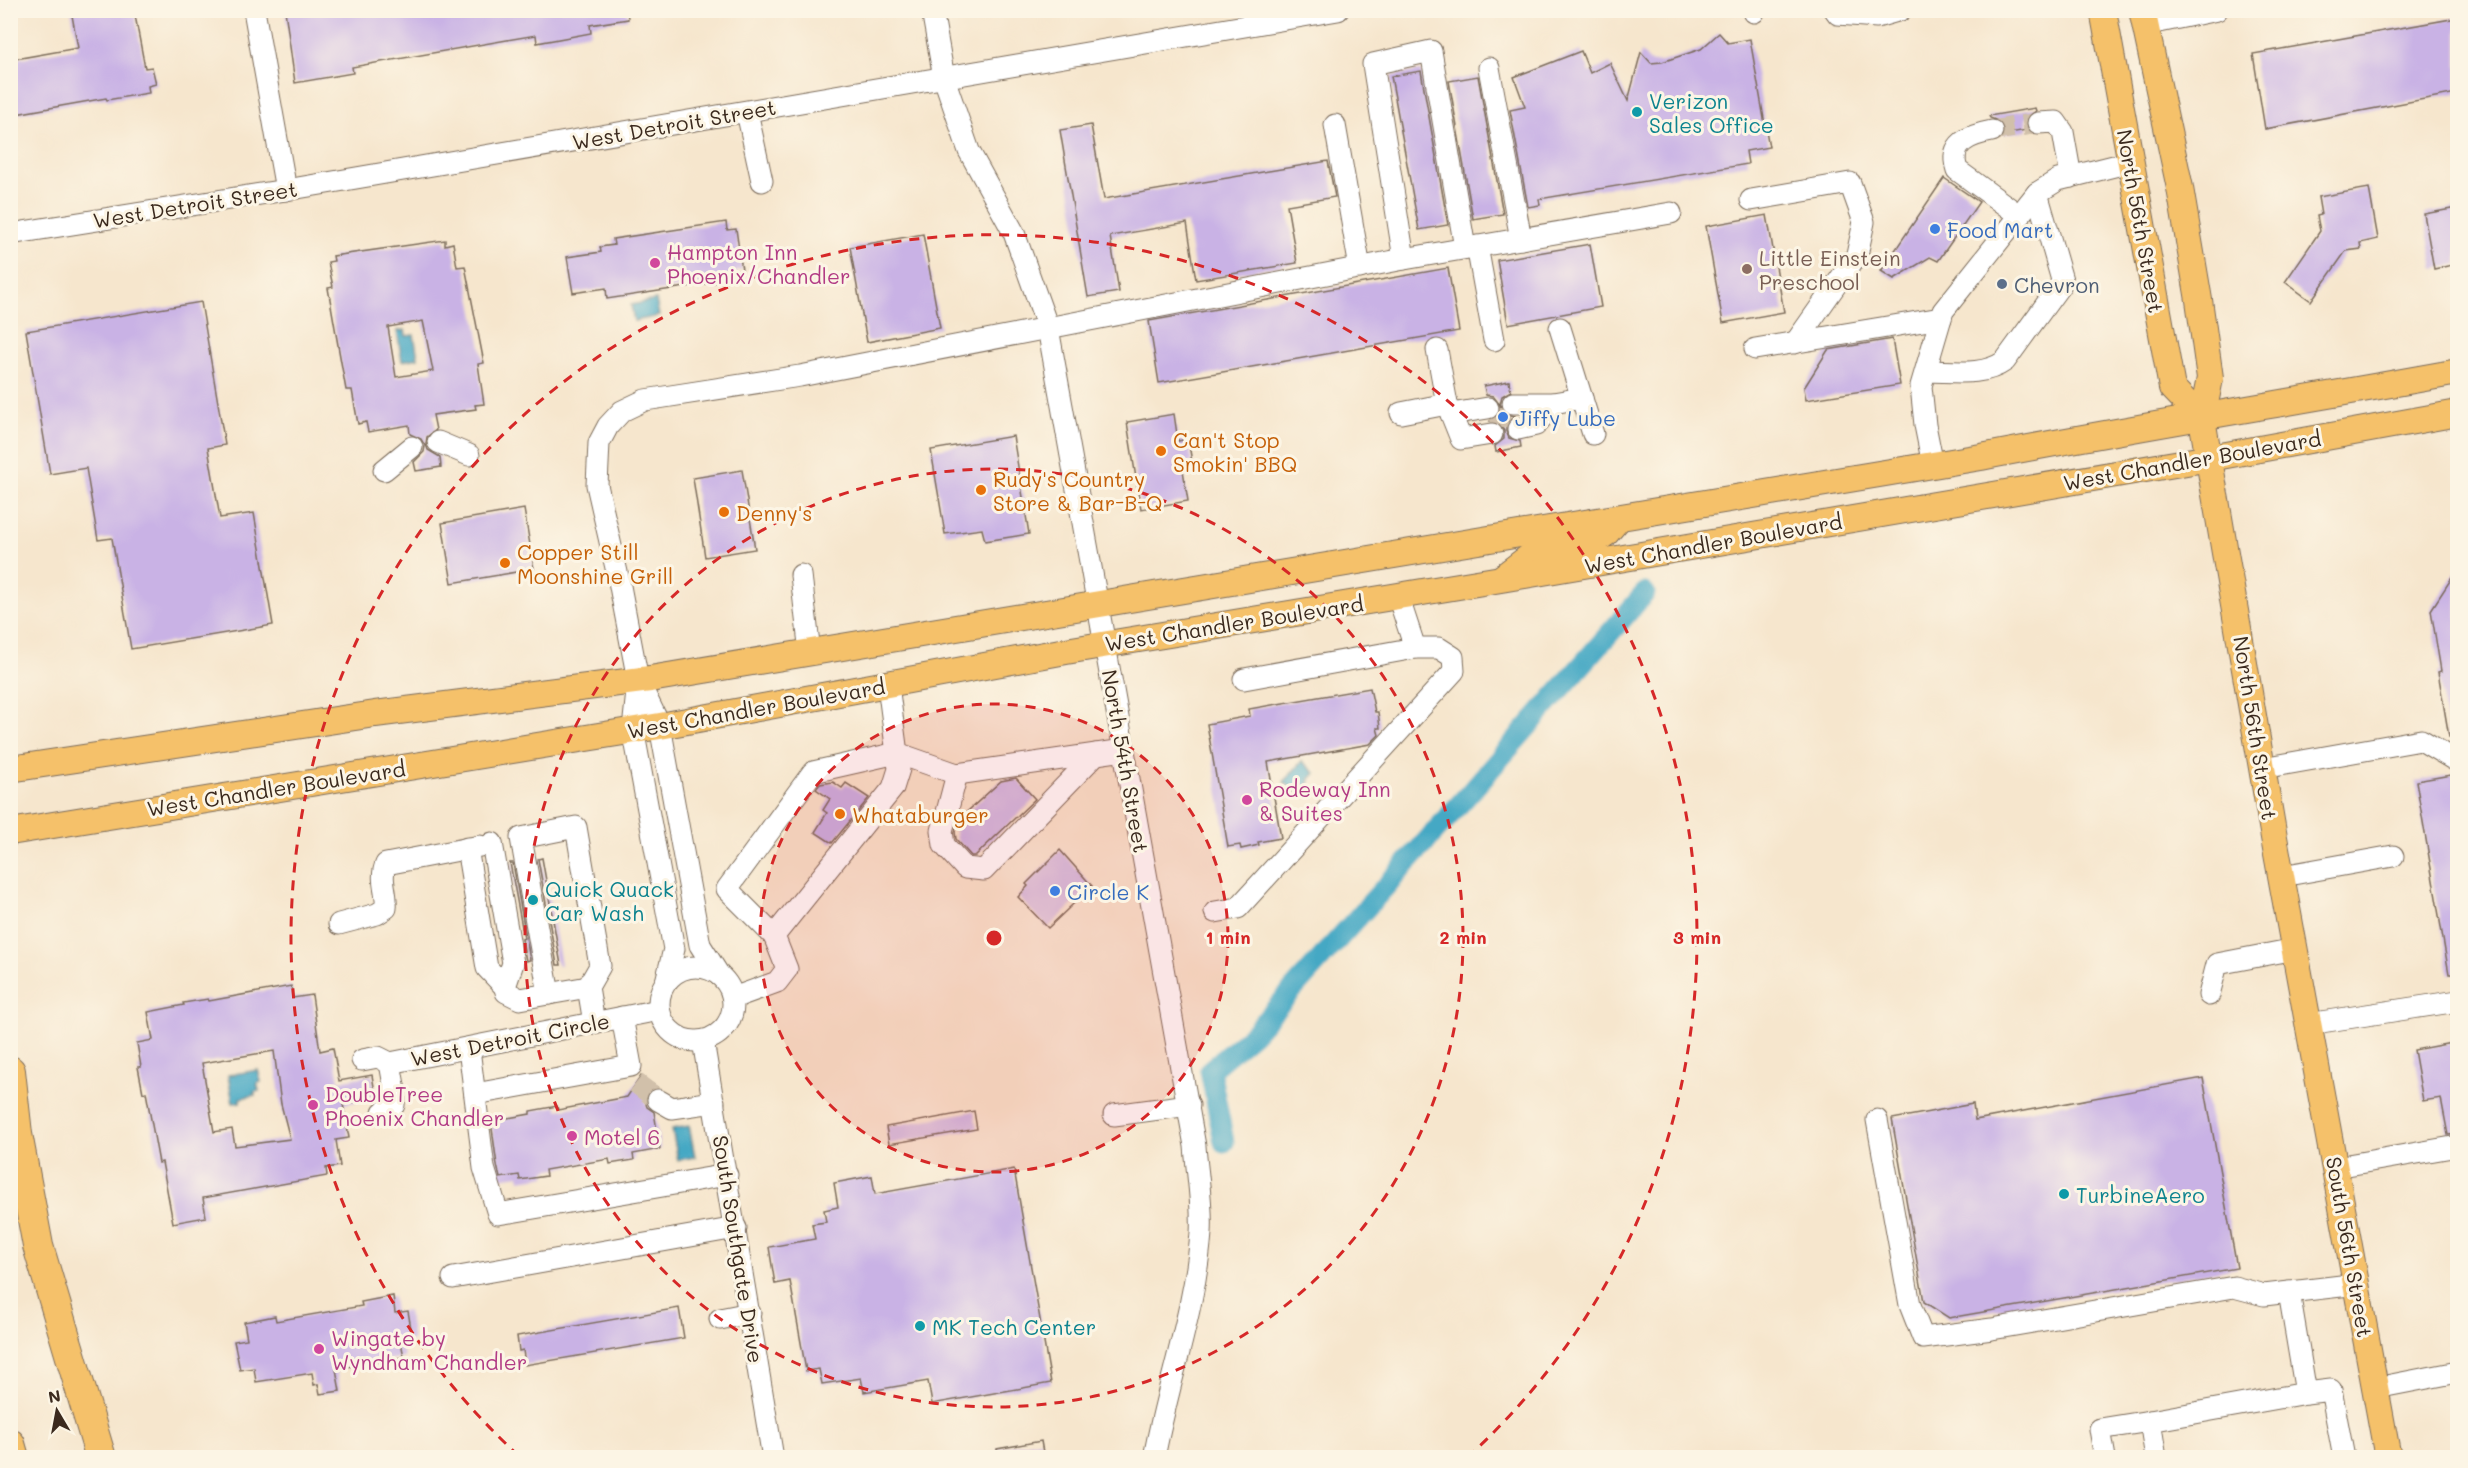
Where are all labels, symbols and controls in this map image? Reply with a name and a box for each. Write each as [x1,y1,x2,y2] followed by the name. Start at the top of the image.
[1649,87,1774,138] place label: Verizon Sales Office
[570,93,778,155] street label: West Detroit Street
[1630,105,1644,119] marker: Verizon Sales Office
[2112,127,2170,315] street label: North 56th Street
[91,175,299,233] street label: West Detroit Street
[1947,216,2053,243] place label: Food Mart
[1928,222,1942,236] marker: Food Mart
[667,238,851,289] place label: Hampton Inn Phoenix/Chandler
[1759,244,1901,295] place label: Little Einstein Preschool
[648,256,662,270] marker: Hampton Inn Phoenix/Chandler
[1740,262,1754,276] marker: Little Einstein Preschool
[2014,271,2100,298] place label: Chevron
[1995,277,2009,291] marker: Chevron
[1515,404,1616,431] place label: Jiffy Lube
[1496,410,1510,424] marker: Jiffy Lube
[2061,424,2323,496] street label: West Chandler Boulevard
[1173,426,1297,477] place label: Can't Stop Smokin' BBQ
[1154,444,1168,458] marker: Can't Stop Smokin' BBQ
[993,465,1163,516] place label: Rudy's Country Store & Bar-B-Q
[974,483,988,497] marker: Rudy's Country Store & Bar-B-Q
[736,499,813,526] place label: Denny's
[717,505,731,519] marker: Denny's
[1582,507,1844,579] street label: West Chandler Boulevard
[517,538,673,589] place label: Copper Still Moonshine Grill
[498,556,512,570] marker: Copper Still Moonshine Grill
[1103,589,1365,657] street label: West Chandler Boulevard
[2228,634,2284,822] street label: North 56th Street
[1097,667,1155,855] street label: North 54th Street
[625,672,887,744] street label: West Chandler Boulevard
[145,754,407,822] street label: West Chandler Boulevard
[1259,775,1391,826] place label: Rodeway Inn & Suites
[1240,793,1254,807] marker: Rodeway Inn & Suites
[852,801,989,828] place label: Whataburger
[833,807,847,821] marker: Whataburger
[545,875,674,926] place label: Quick Quack Car Wash
[1067,878,1149,905] place label: Circle K
[1048,884,1062,898] marker: Circle K
[526,893,540,907] marker: Quick Quack Car Wash
[1205,925,1251,949] text: 1 min
[1439,925,1487,949] text: 2 min
[1673,925,1721,949] text: 3 min
[984,928,1004,948] centre of rings
[408,1006,612,1072] street label: West Detroit Circle
[325,1080,504,1131] place label: DoubleTree Phoenix Chandler
[306,1098,320,1112] marker: DoubleTree Phoenix Chandler
[584,1123,660,1150] place label: Motel 6
[565,1129,579,1143] marker: Motel 6
[708,1133,770,1365] street label: South Southgate Drive
[2321,1154,2379,1340] street label: South 56th Street
[2076,1181,2205,1208] place label: TurbineAero
[2057,1187,2071,1201] marker: TurbineAero
[932,1313,1096,1340] place label: MK Tech Center
[913,1319,927,1333] marker: MK Tech Center
[331,1324,527,1375] place label: Wingate by Wyndham Chandler
[312,1342,326,1356] marker: Wingate by Wyndham Chandler
[27,1381,87,1441] north arrow
[46,1384,62,1407] text: N

